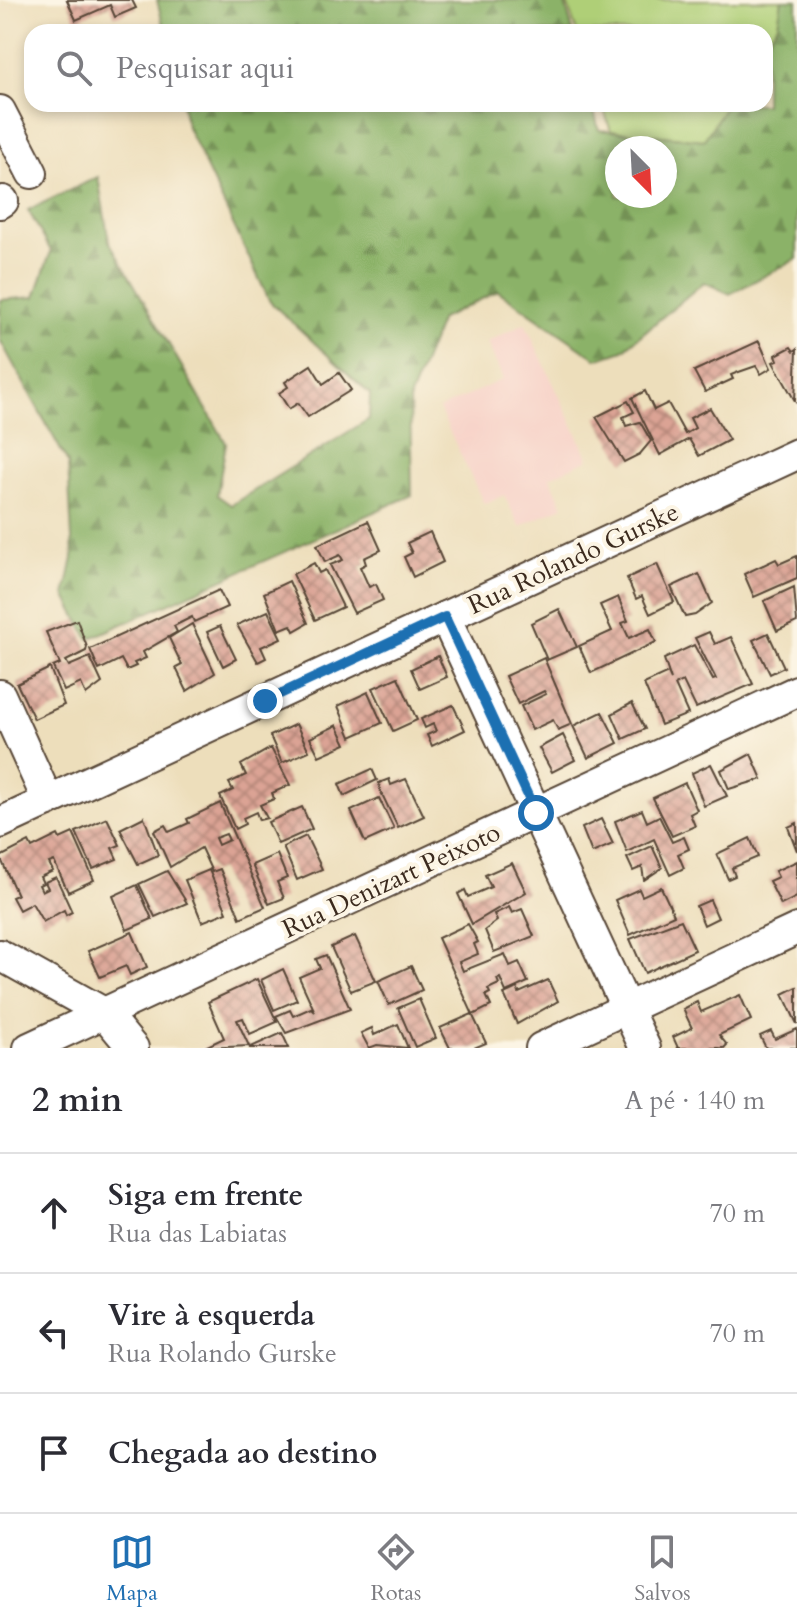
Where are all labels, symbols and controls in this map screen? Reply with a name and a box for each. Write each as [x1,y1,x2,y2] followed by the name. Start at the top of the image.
[24,24,773,112] search box
[52,46,96,90] icon: search
[116,48,294,89] text: Pesquisar aqui
[605,136,677,208] north arrow
[462,494,684,623] street label: Rua Rolando Gurske
[247,683,283,719] route end
[518,795,554,831] route start
[277,815,506,946] street label: Rua Denizart Peixoto
[32,1077,123,1123] text: 2 min
[624,1083,765,1118] text: A pé · 140 m
[108,1175,303,1216] text: Siga em frente
[32,1191,76,1235] icon: ahead
[709,1196,765,1231] text: 70 m
[108,1216,287,1251] text: Rua das Labiatas
[108,1295,315,1336] text: Vire à esquerda
[32,1311,76,1355] icon: left
[709,1316,765,1351] text: 70 m
[108,1336,337,1371] text: Rua Rolando Gurske
[32,1431,76,1475] icon: arrive
[108,1433,377,1474] text: Chegada ao destino
[106,1530,158,1608] tab: Mapa
[370,1530,421,1608] tab: Rotas
[634,1530,691,1608] tab: Salvos

